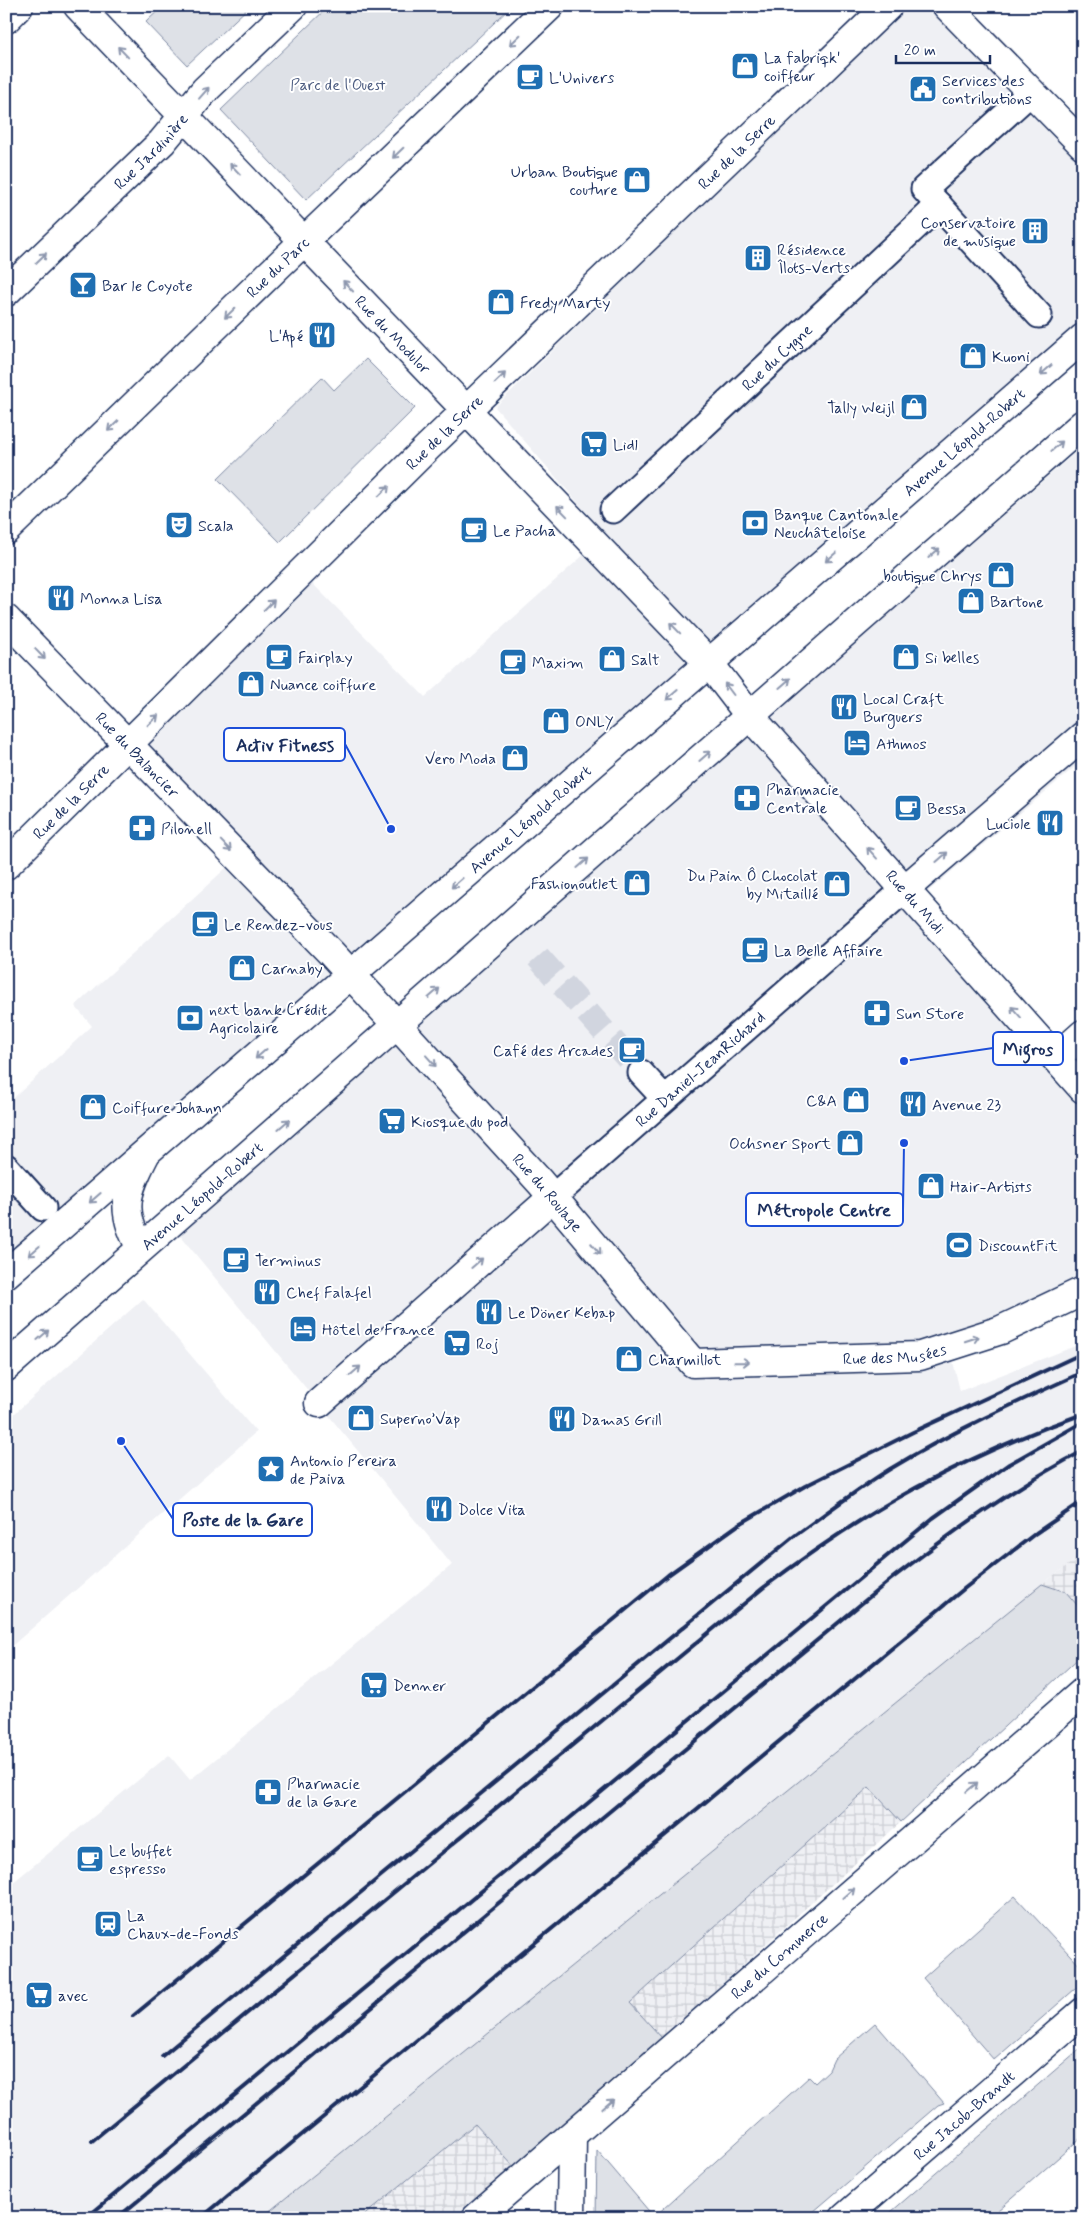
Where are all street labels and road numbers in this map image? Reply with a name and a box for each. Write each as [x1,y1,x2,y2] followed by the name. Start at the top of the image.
[110,109,193,195] street label: Rue Jardinière
[694,110,781,195] street label: Rue de la Serre
[242,232,315,303] street label: Rue du Parc
[350,291,435,379] street label: Rue du Modulor
[738,320,817,396] street label: Rue du Cygne
[899,384,1030,502] street label: Avenue Léopold-Robert
[402,390,489,475] street label: Rue de la Serre
[90,708,184,803] street label: Rue du Balancier
[29,759,115,845] street label: Rue de la Serre
[465,761,596,879] street label: Avenue Léopold-Robert
[880,866,949,939] street label: Rue du Midi
[631,1007,770,1132] street label: Rue Daniel-JeanRichard
[137,1138,268,1256] street label: Avenue Léopold-Robert
[507,1149,587,1237] street label: Rue du Roulage
[843,1339,949,1370] street label: Rue des Musées
[727,1908,834,2005] street label: Rue du Commerce
[910,2066,1020,2166] street label: Rue Jacob-Brandt

